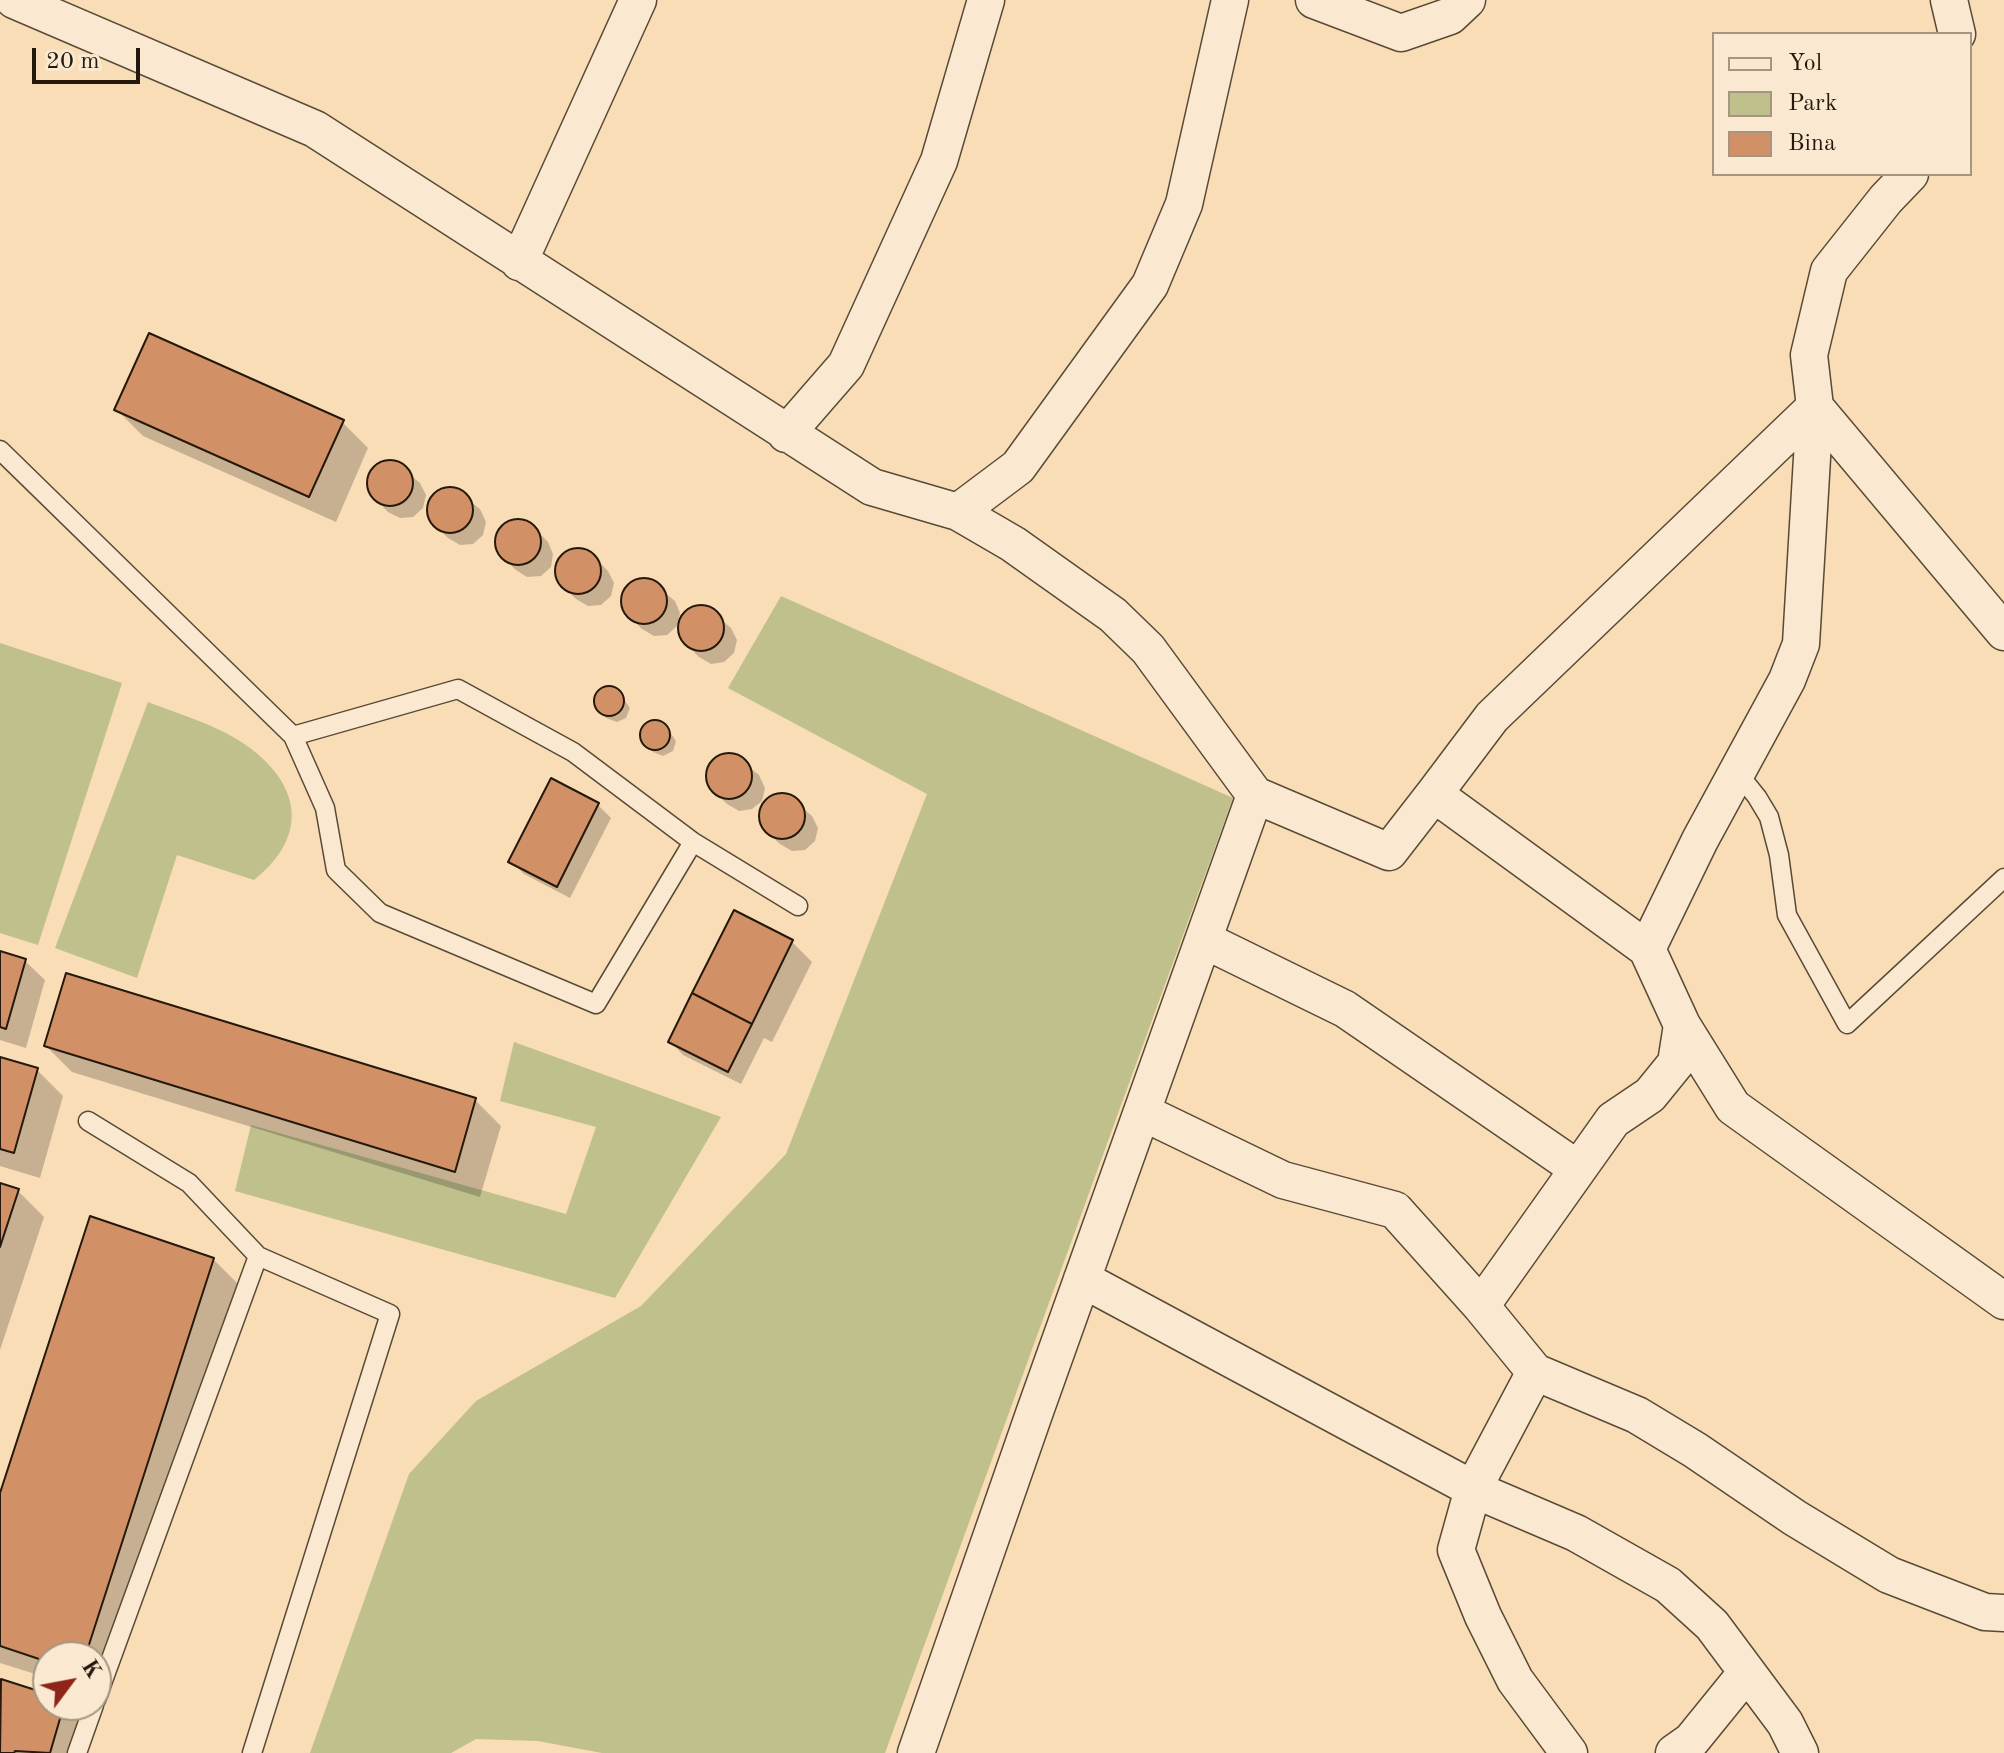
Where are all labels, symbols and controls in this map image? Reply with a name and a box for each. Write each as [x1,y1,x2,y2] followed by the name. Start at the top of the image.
[36,32,144,82] scale bar
[1712,32,1972,176] legend
[46,50,100,74] text: 20 m
[1788,52,1822,76] text: Yol
[1788,92,1837,116] text: Park
[1788,132,1836,156] text: Bina
[32,1641,112,1721] north arrow
[77,1656,104,1682] text: K

